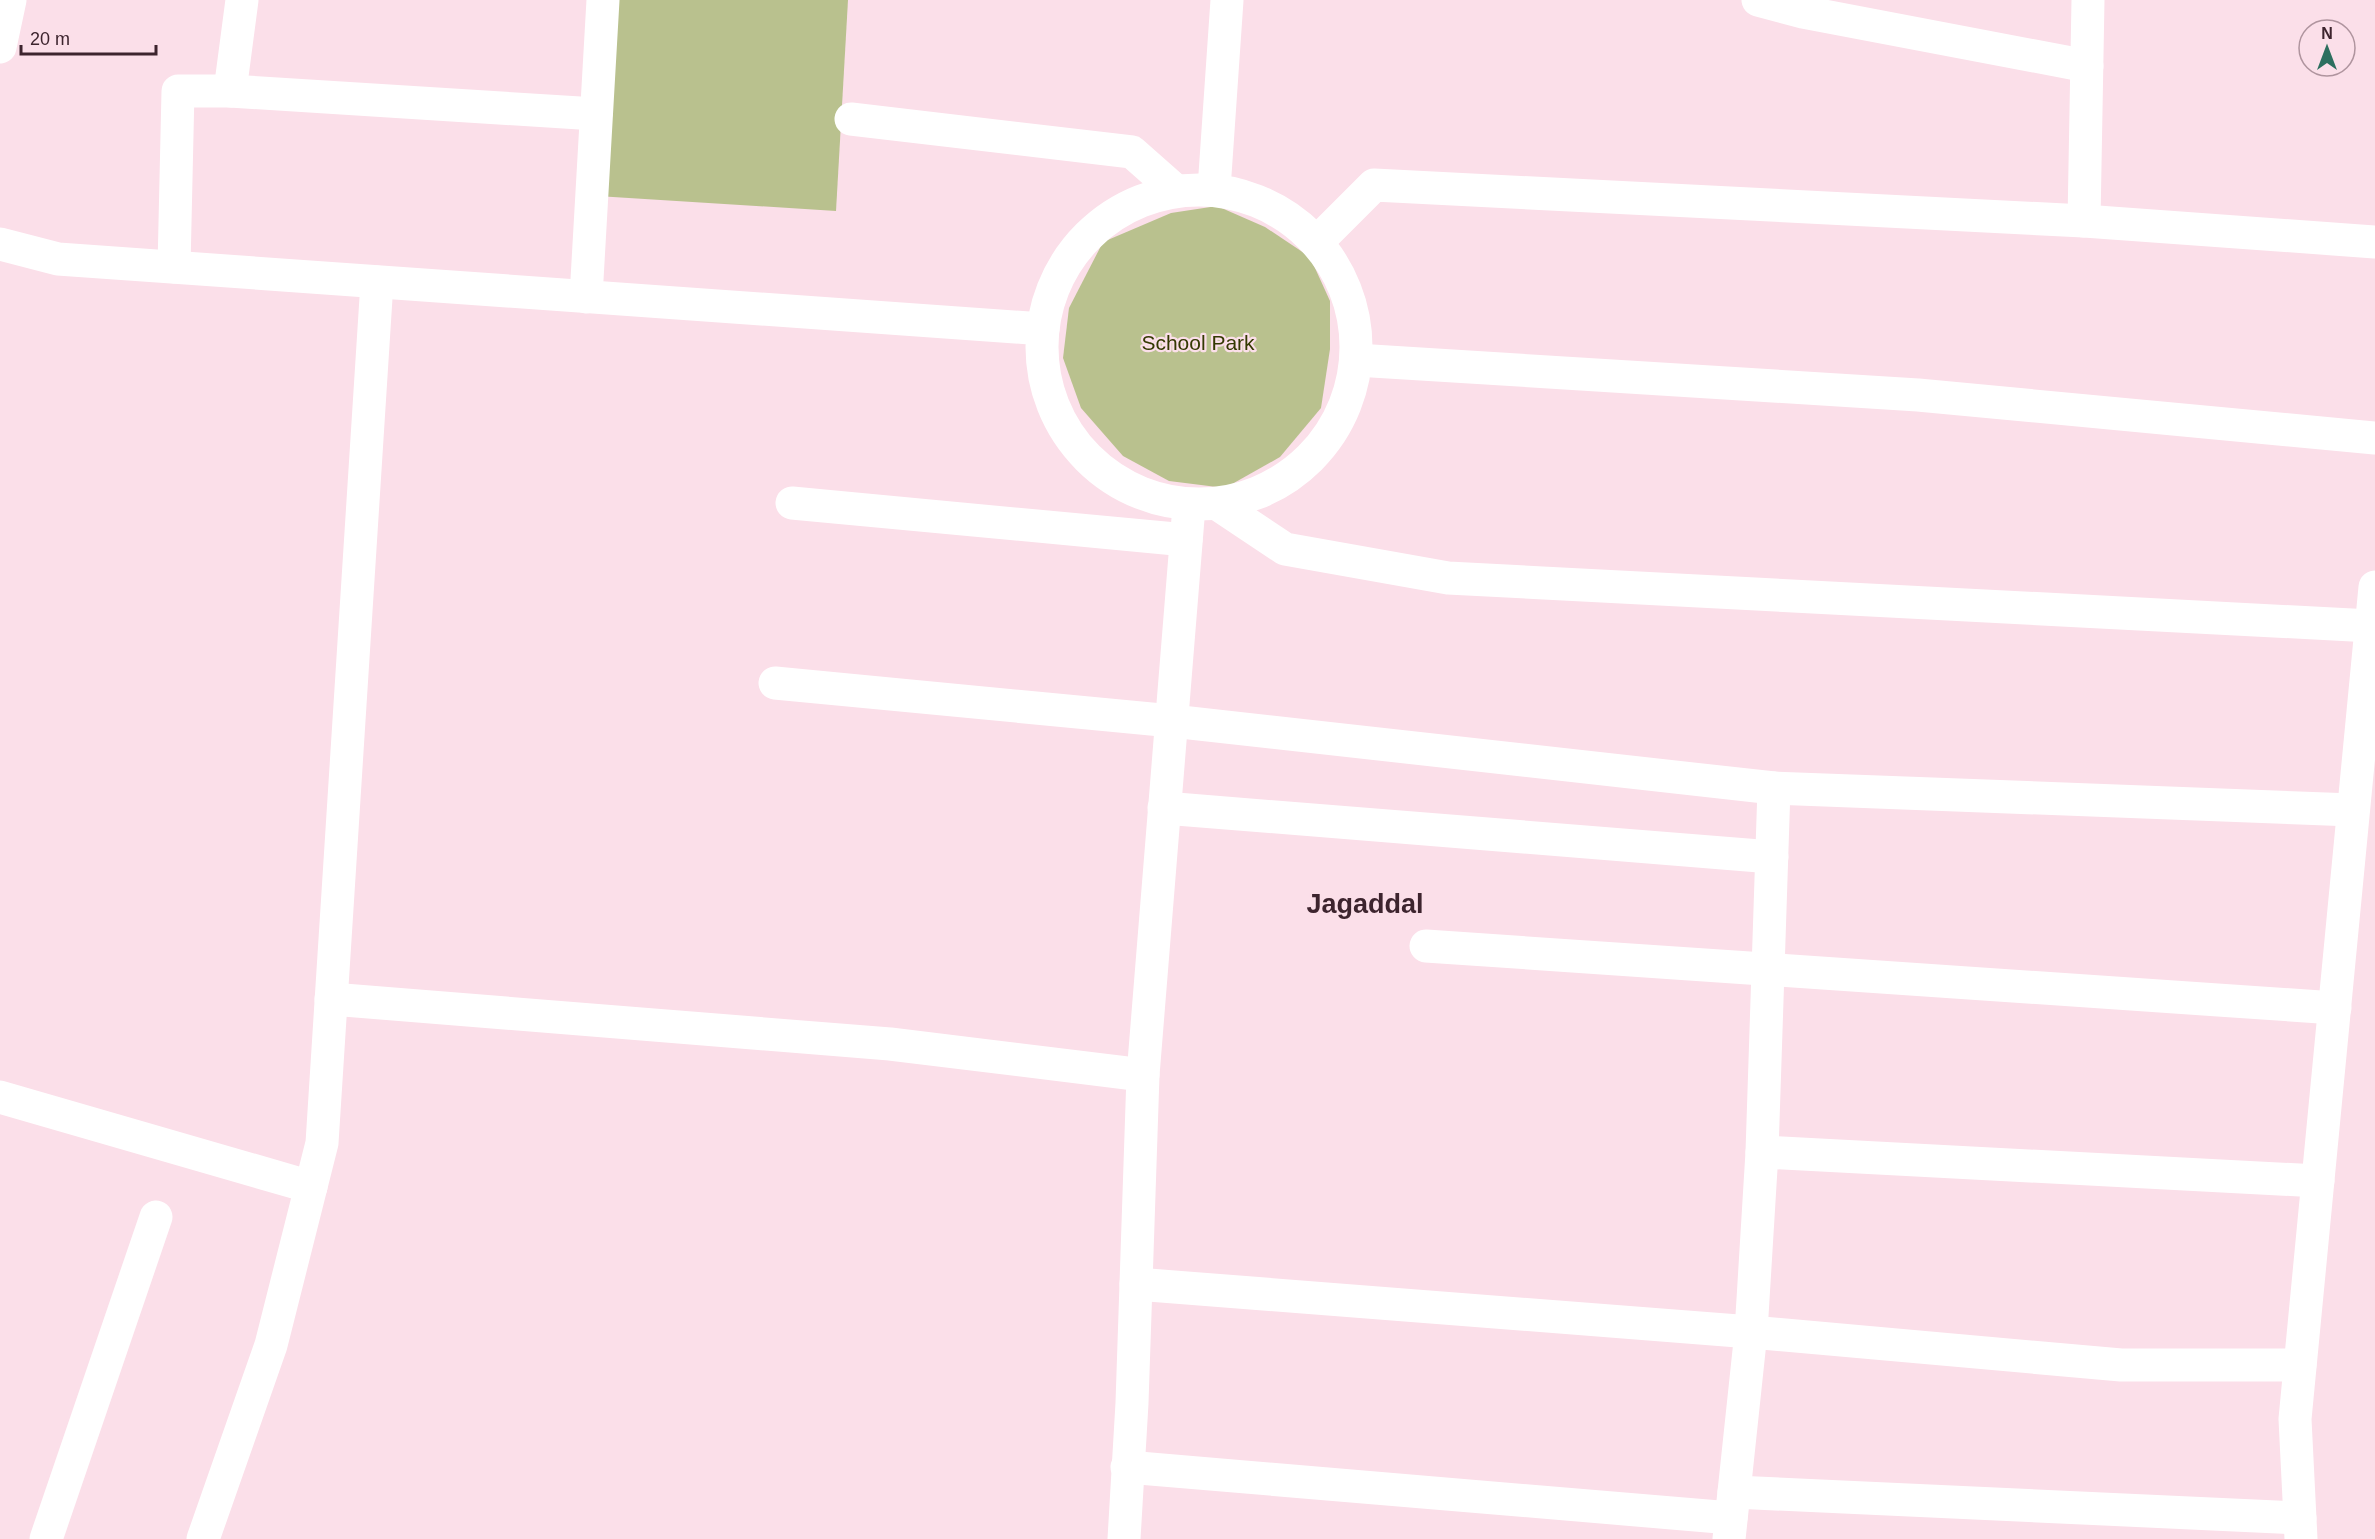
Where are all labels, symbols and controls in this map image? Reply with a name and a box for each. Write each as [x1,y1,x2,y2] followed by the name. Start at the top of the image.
[21,18,156,56] scale bar
[2297,18,2357,78] north arrow
[2321,25,2333,42] text: N
[30,29,70,49] text: 20 m
[1141,331,1255,354] park label: School Park
[1306,889,1424,919] district label: Jagaddal

